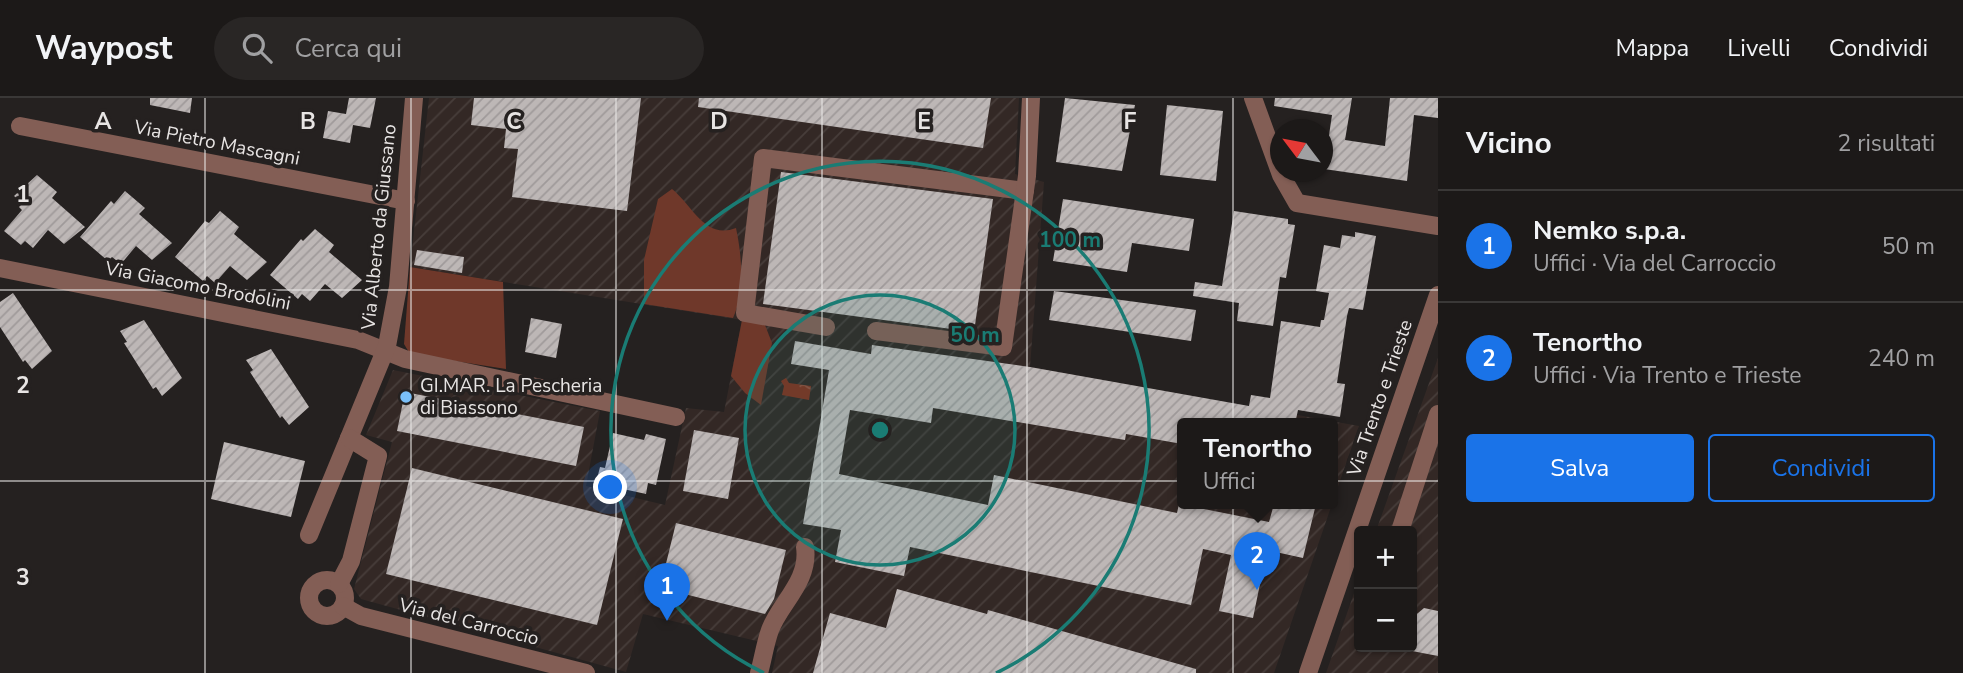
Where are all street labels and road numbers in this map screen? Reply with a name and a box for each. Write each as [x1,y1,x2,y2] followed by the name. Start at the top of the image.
[131,114,302,172] street label: Via Pietro Mascagni
[355,123,403,332] street label: Via Alberto da Giussano
[102,255,293,317] street label: Via Giacomo Brodolini
[1341,316,1419,481] street label: Via Trento e Trieste
[395,592,542,652] street label: Via del Carroccio

